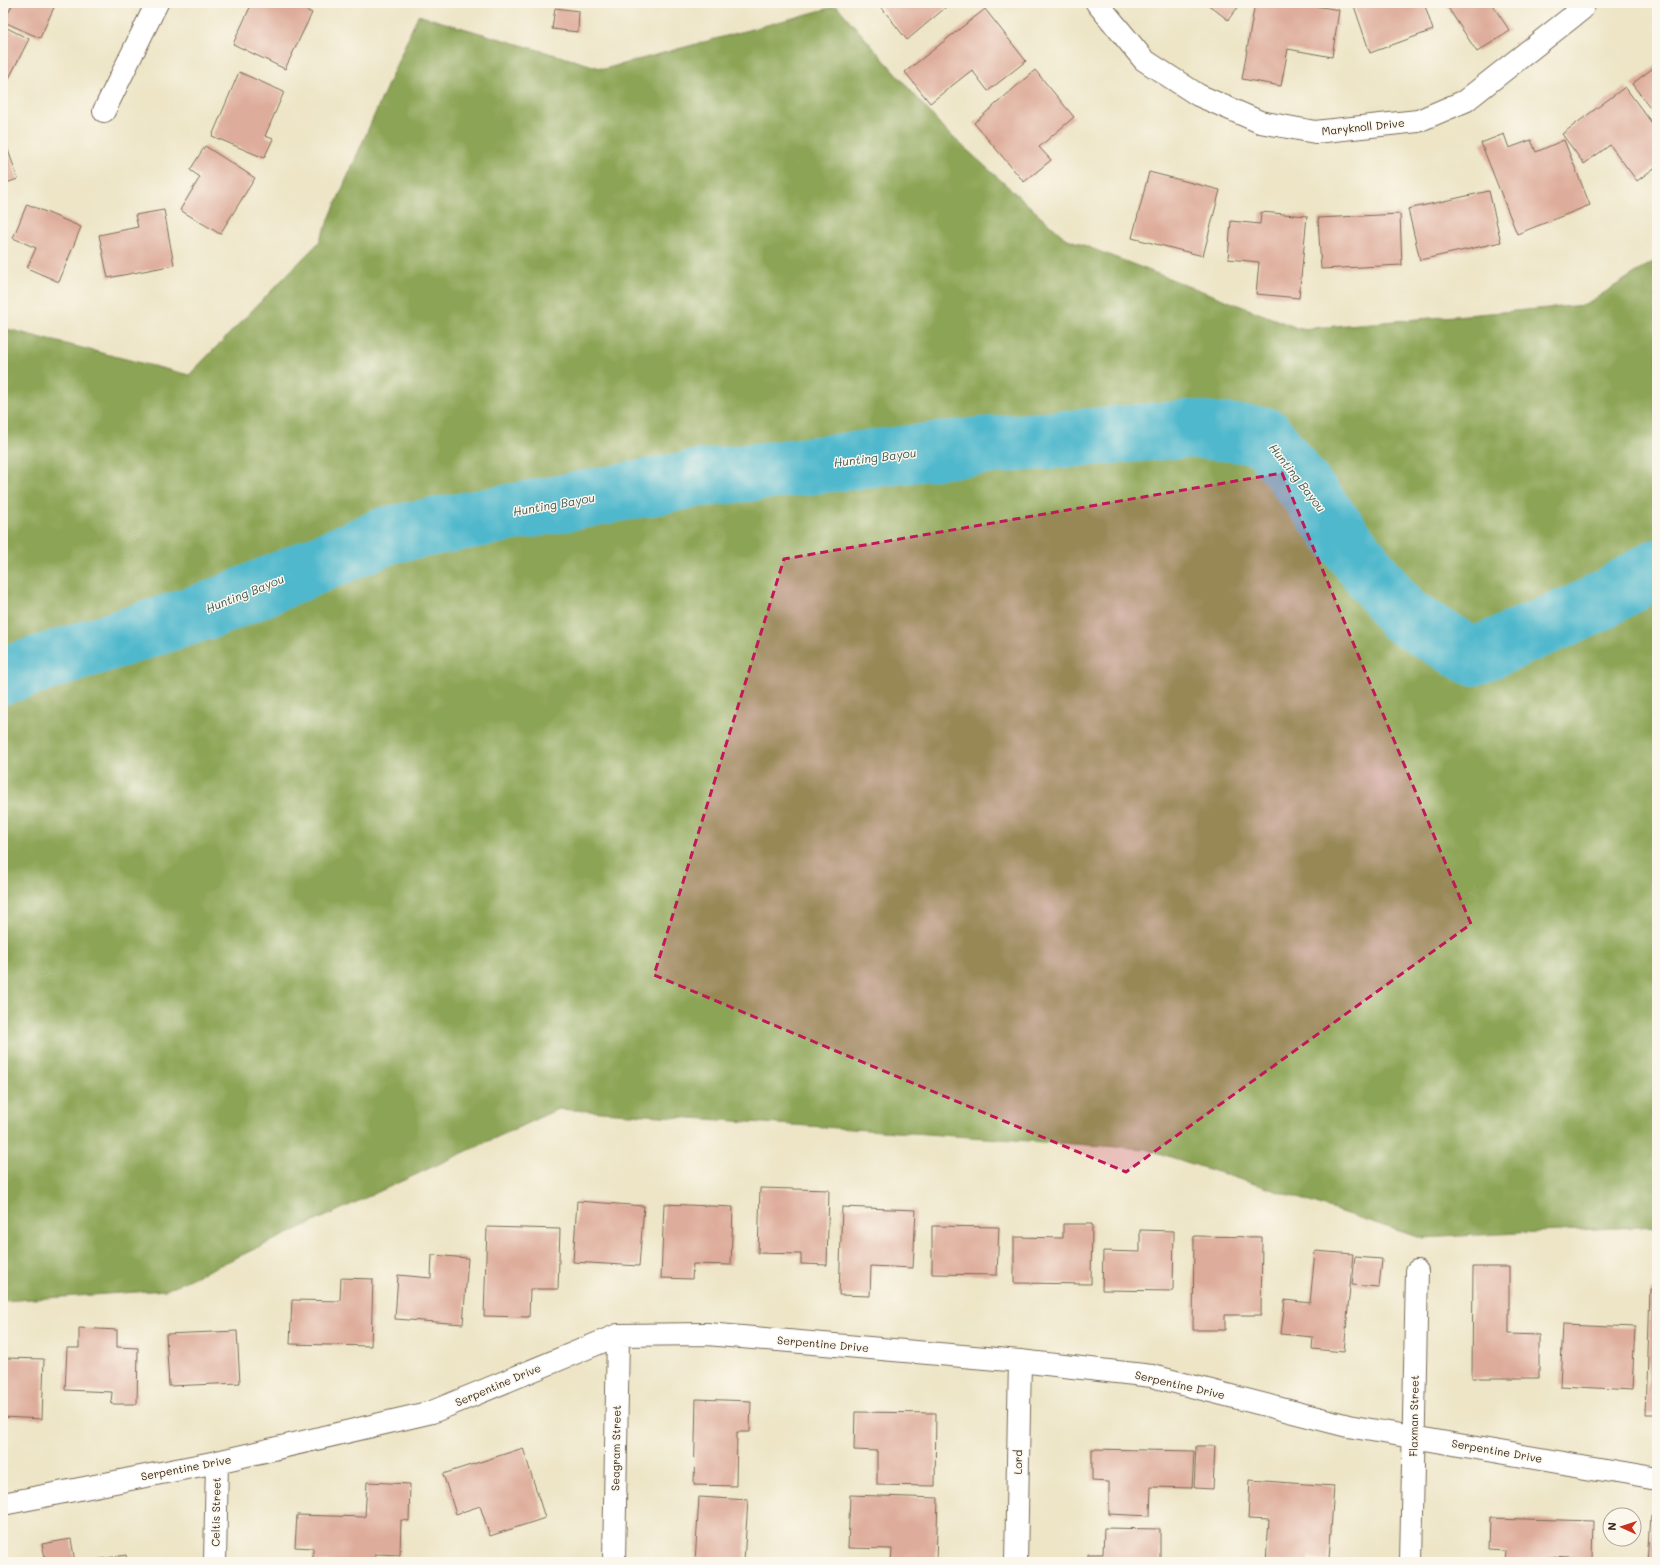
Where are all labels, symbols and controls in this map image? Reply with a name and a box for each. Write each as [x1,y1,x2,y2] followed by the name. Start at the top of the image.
[1321,115,1405,138] street label: Maryknoll Drive
[1266,440,1330,515] water label: Hunting Bayou
[833,444,917,470] water label: Hunting Bayou
[512,489,596,519] water label: Hunting Bayou
[203,570,286,616] water label: Hunting Bayou
[777,1332,870,1355] street label: Serpentine Drive
[453,1360,543,1409] street label: Serpentine Drive
[1134,1367,1227,1402] street label: Serpentine Drive
[1405,1375,1422,1457] street label: Flaxman Street
[607,1405,624,1491] street label: Seagram Street
[1451,1435,1544,1466] street label: Serpentine Drive
[1010,1449,1025,1475] street label: Lord
[139,1451,233,1484] street label: Serpentine Drive
[207,1477,224,1547] street label: Celtis Street
[1602,1507,1642,1547] north arrow
[1604,1522,1619,1531] text: N

